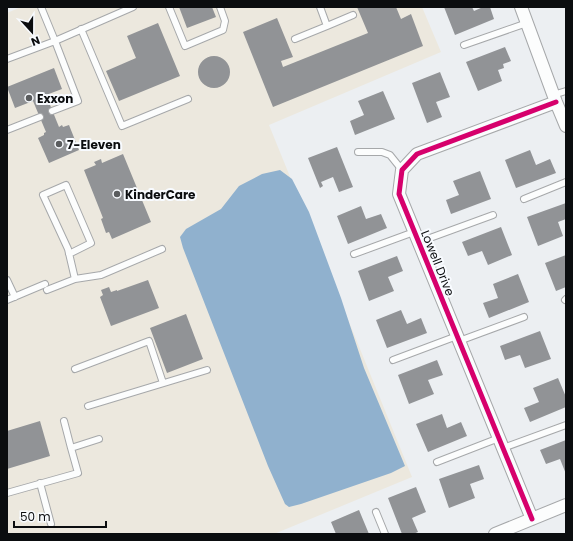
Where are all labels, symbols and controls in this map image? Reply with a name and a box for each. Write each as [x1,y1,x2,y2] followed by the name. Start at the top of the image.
[12,12,52,52] north arrow
[29,32,42,50] text: N
[37,90,73,107] place label: Exxon
[24,93,34,103] marker: Exxon
[67,136,121,153] place label: 7-Eleven
[54,139,64,149] marker: 7-Eleven
[125,186,196,203] place label: KinderCare
[112,189,122,199] marker: KinderCare
[417,228,459,298] street label: Lowell Drive
[14,503,106,529] scale bar
[20,508,51,525] text: 50 m

